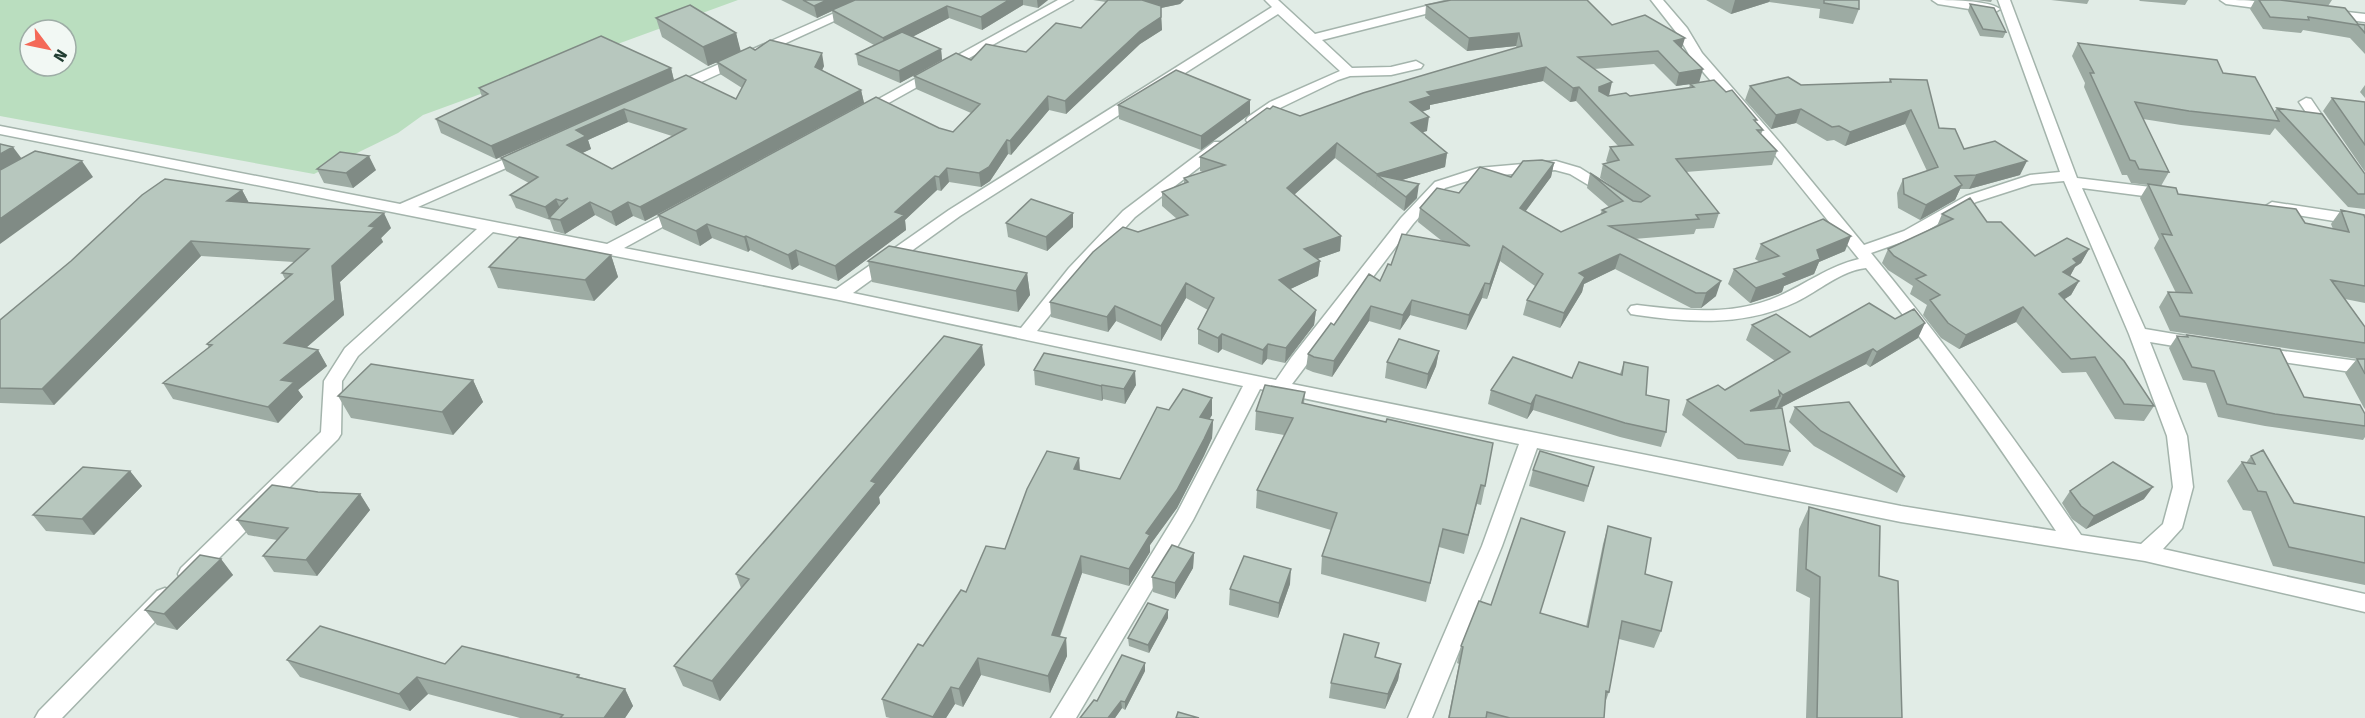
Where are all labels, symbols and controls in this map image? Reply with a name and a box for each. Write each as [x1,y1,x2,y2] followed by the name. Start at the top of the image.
[18,18,78,78] north arrow
[49,46,71,65] text: N

